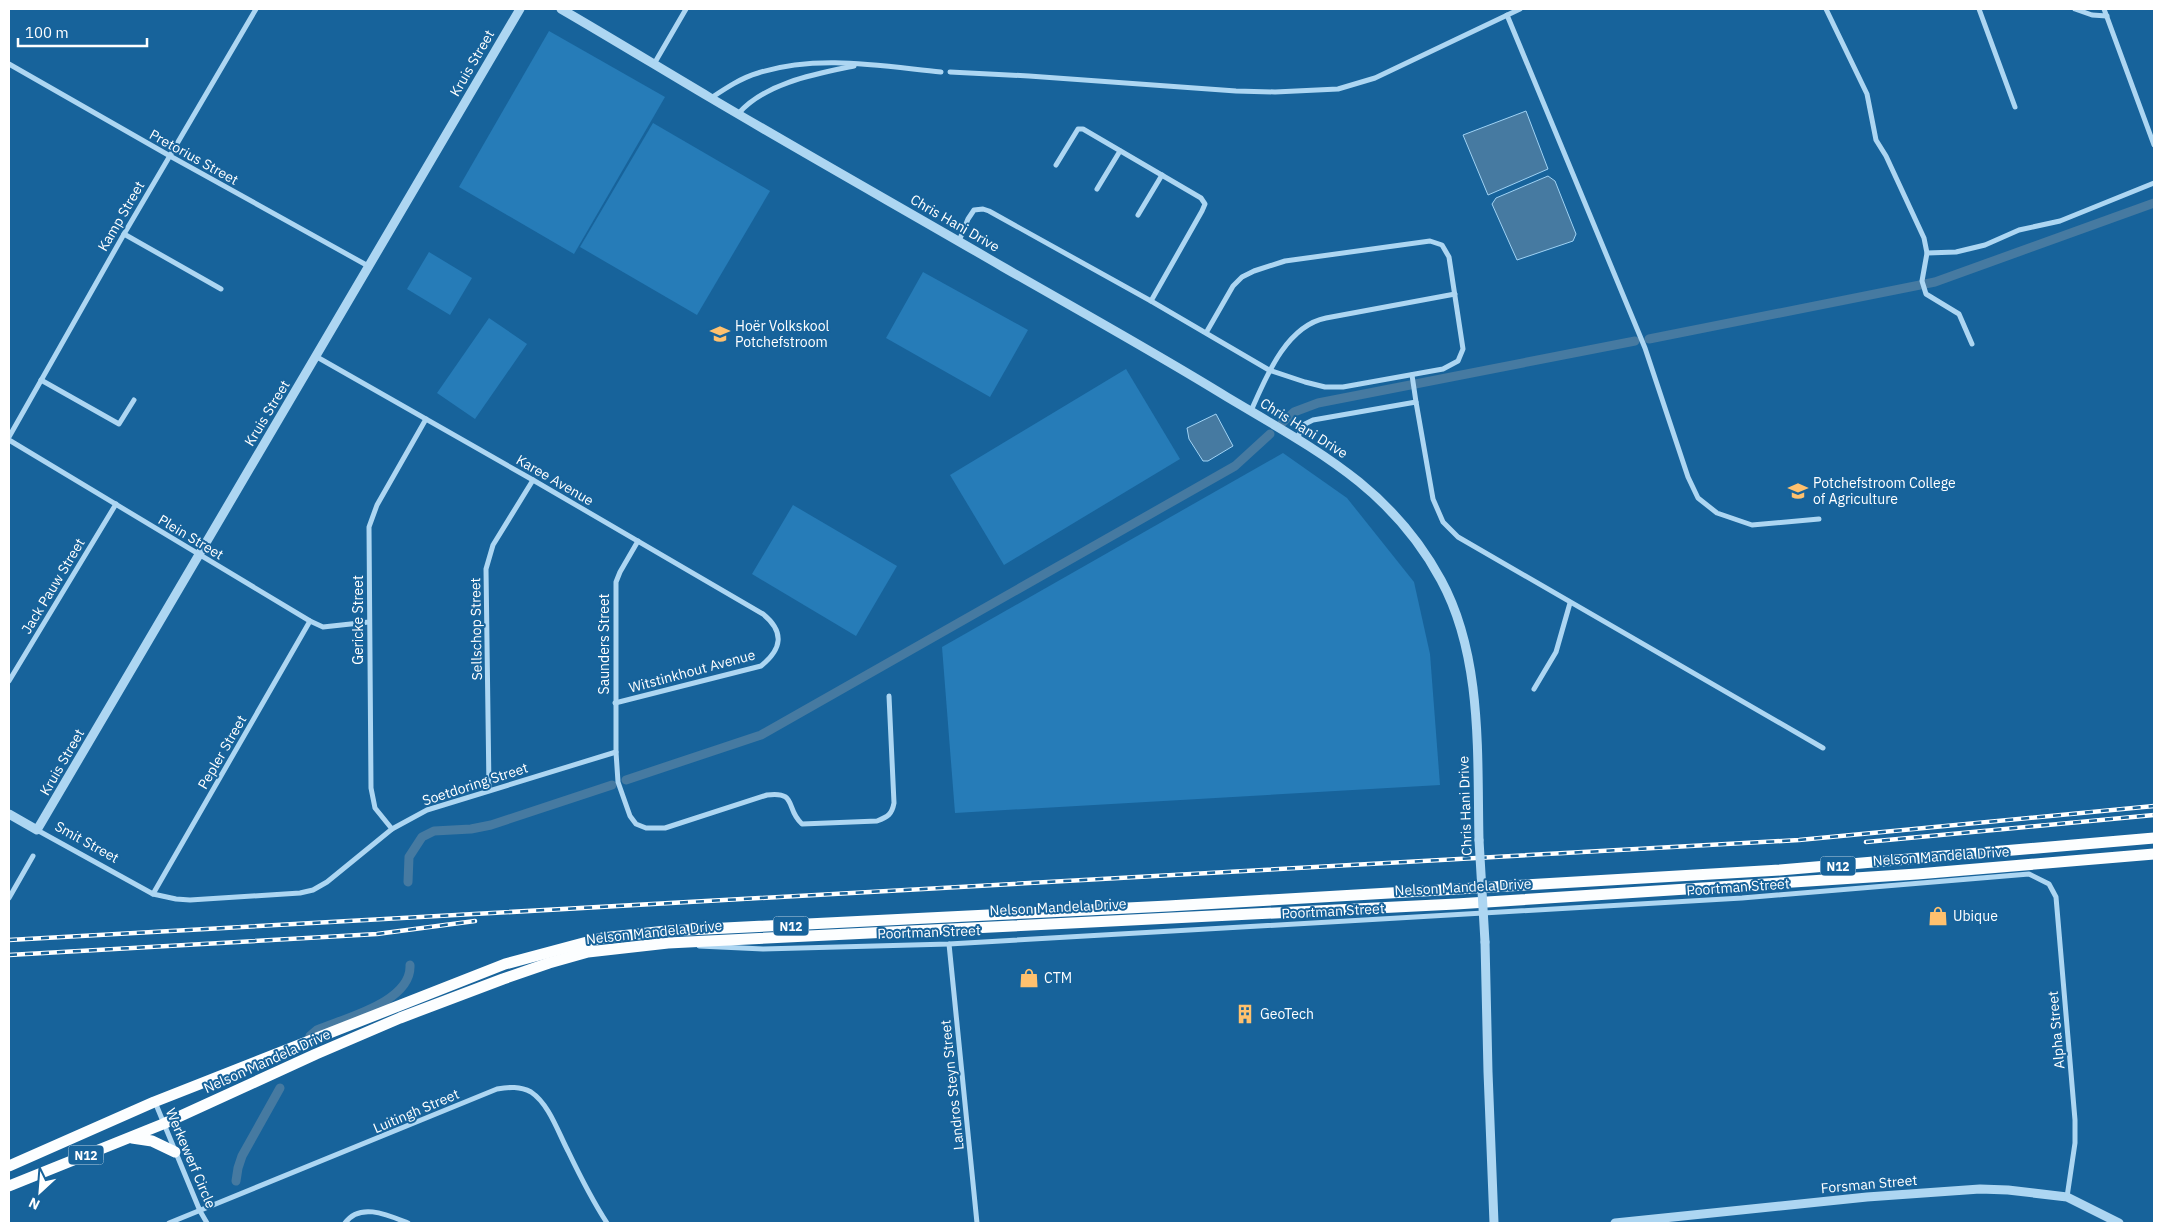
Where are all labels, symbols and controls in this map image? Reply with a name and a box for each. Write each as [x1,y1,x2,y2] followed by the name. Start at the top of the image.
[18,15,146,47] scale bar
[25,23,69,42] text: 100 m
[446,26,498,99] street label: Kruis Street
[146,125,242,189] street label: Pretorius Street
[94,178,148,254] street label: Kamp Street
[907,190,1003,256] street label: Chris Hani Drive
[735,317,829,351] place label: Hoër Volkskool Potchefstroom
[709,323,731,345] school or university icon: Hoër Volkskool Potchefstroom
[240,377,294,449] street label: Kruis Street
[1257,394,1351,462] street label: Chris Hani Drive
[513,451,597,510] street label: Karee Avenue
[1813,474,1956,508] place label: Potchefstroom College of Agriculture
[1787,480,1809,502] school or university icon: Potchefstroom College of Agriculture
[155,510,227,564] street label: Plein Street
[17,535,89,637] street label: Jack Pauw Street
[349,575,367,665] street label: Gericke Street
[466,577,486,681] street label: Sellschop Street
[595,593,613,694] street label: Saunders Street
[627,645,757,697] street label: Witstinkhout Avenue
[194,712,250,792] street label: Pepler Street
[36,725,88,798] street label: Kruis Street
[1454,755,1476,856] street label: Chris Hani Drive
[420,758,530,810] street label: Soetdoring Street
[52,817,122,867] street label: Smit Street
[1872,842,2010,870] street label: Nelson Mandela Drive
[1820,856,1856,876] road number: N12
[1394,874,1532,900] street label: Nelson Mandela Drive
[1686,874,1790,900] street label: Poortman Street
[989,894,1127,920] street label: Nelson Mandela Drive
[1281,899,1385,923] street label: Poortman Street
[1927,905,1949,927] shop icon: Ubique
[1953,907,1998,925] place label: Ubique
[585,916,723,948] street label: Nelson Mandela Drive
[774,916,808,936] road number: N12
[877,921,981,943] street label: Poortman Street
[1018,967,1040,989] shop icon: CTM
[1044,969,1072,987] place label: CTM
[2044,990,2068,1070] street label: Alpha Street
[1234,1003,1256,1025] building icon: GeoTech
[1260,1005,1314,1023] place label: GeoTech
[936,1019,968,1151] street label: Landros Steyn Street
[201,1025,334,1097] street label: Nelson Mandela Drive
[370,1085,462,1137] street label: Luitingh Street
[162,1105,220,1211] street label: Werkewerf Circle
[68,1146,104,1164] road number: N12
[15,1167,65,1217] north arrow
[1820,1171,1918,1197] street label: Forsman Street
[26,1193,43,1214] text: N

